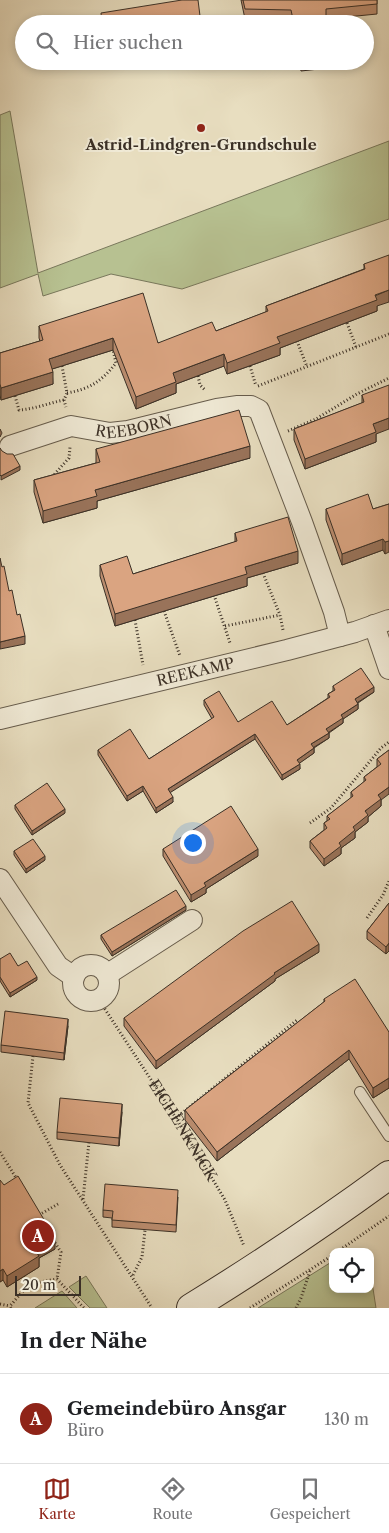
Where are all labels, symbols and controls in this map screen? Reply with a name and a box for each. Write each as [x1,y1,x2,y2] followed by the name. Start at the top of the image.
[15,15,374,70] search box
[33,29,61,57] icon: search
[73,31,183,54] text: Hier suchen
[195,122,207,134] marker: Astrid-Lindgren-Grundschule
[84,135,317,154] place label: Astrid-Lindgren-Grundschule
[94,410,174,442] street label: REEBORN
[154,653,236,690] street label: REEKAMP
[180,830,206,856] your location
[145,1076,222,1186] street label: EICHENKNICK
[22,1217,54,1255] pin: A
[329,1248,374,1293] map controls
[329,1248,374,1293] button: locate
[15,1273,81,1296] scale bar
[22,1276,56,1294] text: 20 m
[20,1328,147,1353] text: In der Nähe
[67,1397,286,1420] text: Gemeindebüro Ansgar
[30,1409,42,1429] text: A
[324,1409,369,1429] text: 130 m
[67,1420,104,1440] text: Büro
[39,1475,75,1523] tab: Karte
[153,1475,193,1523] tab: Route
[270,1475,350,1523] tab: Gespeichert

